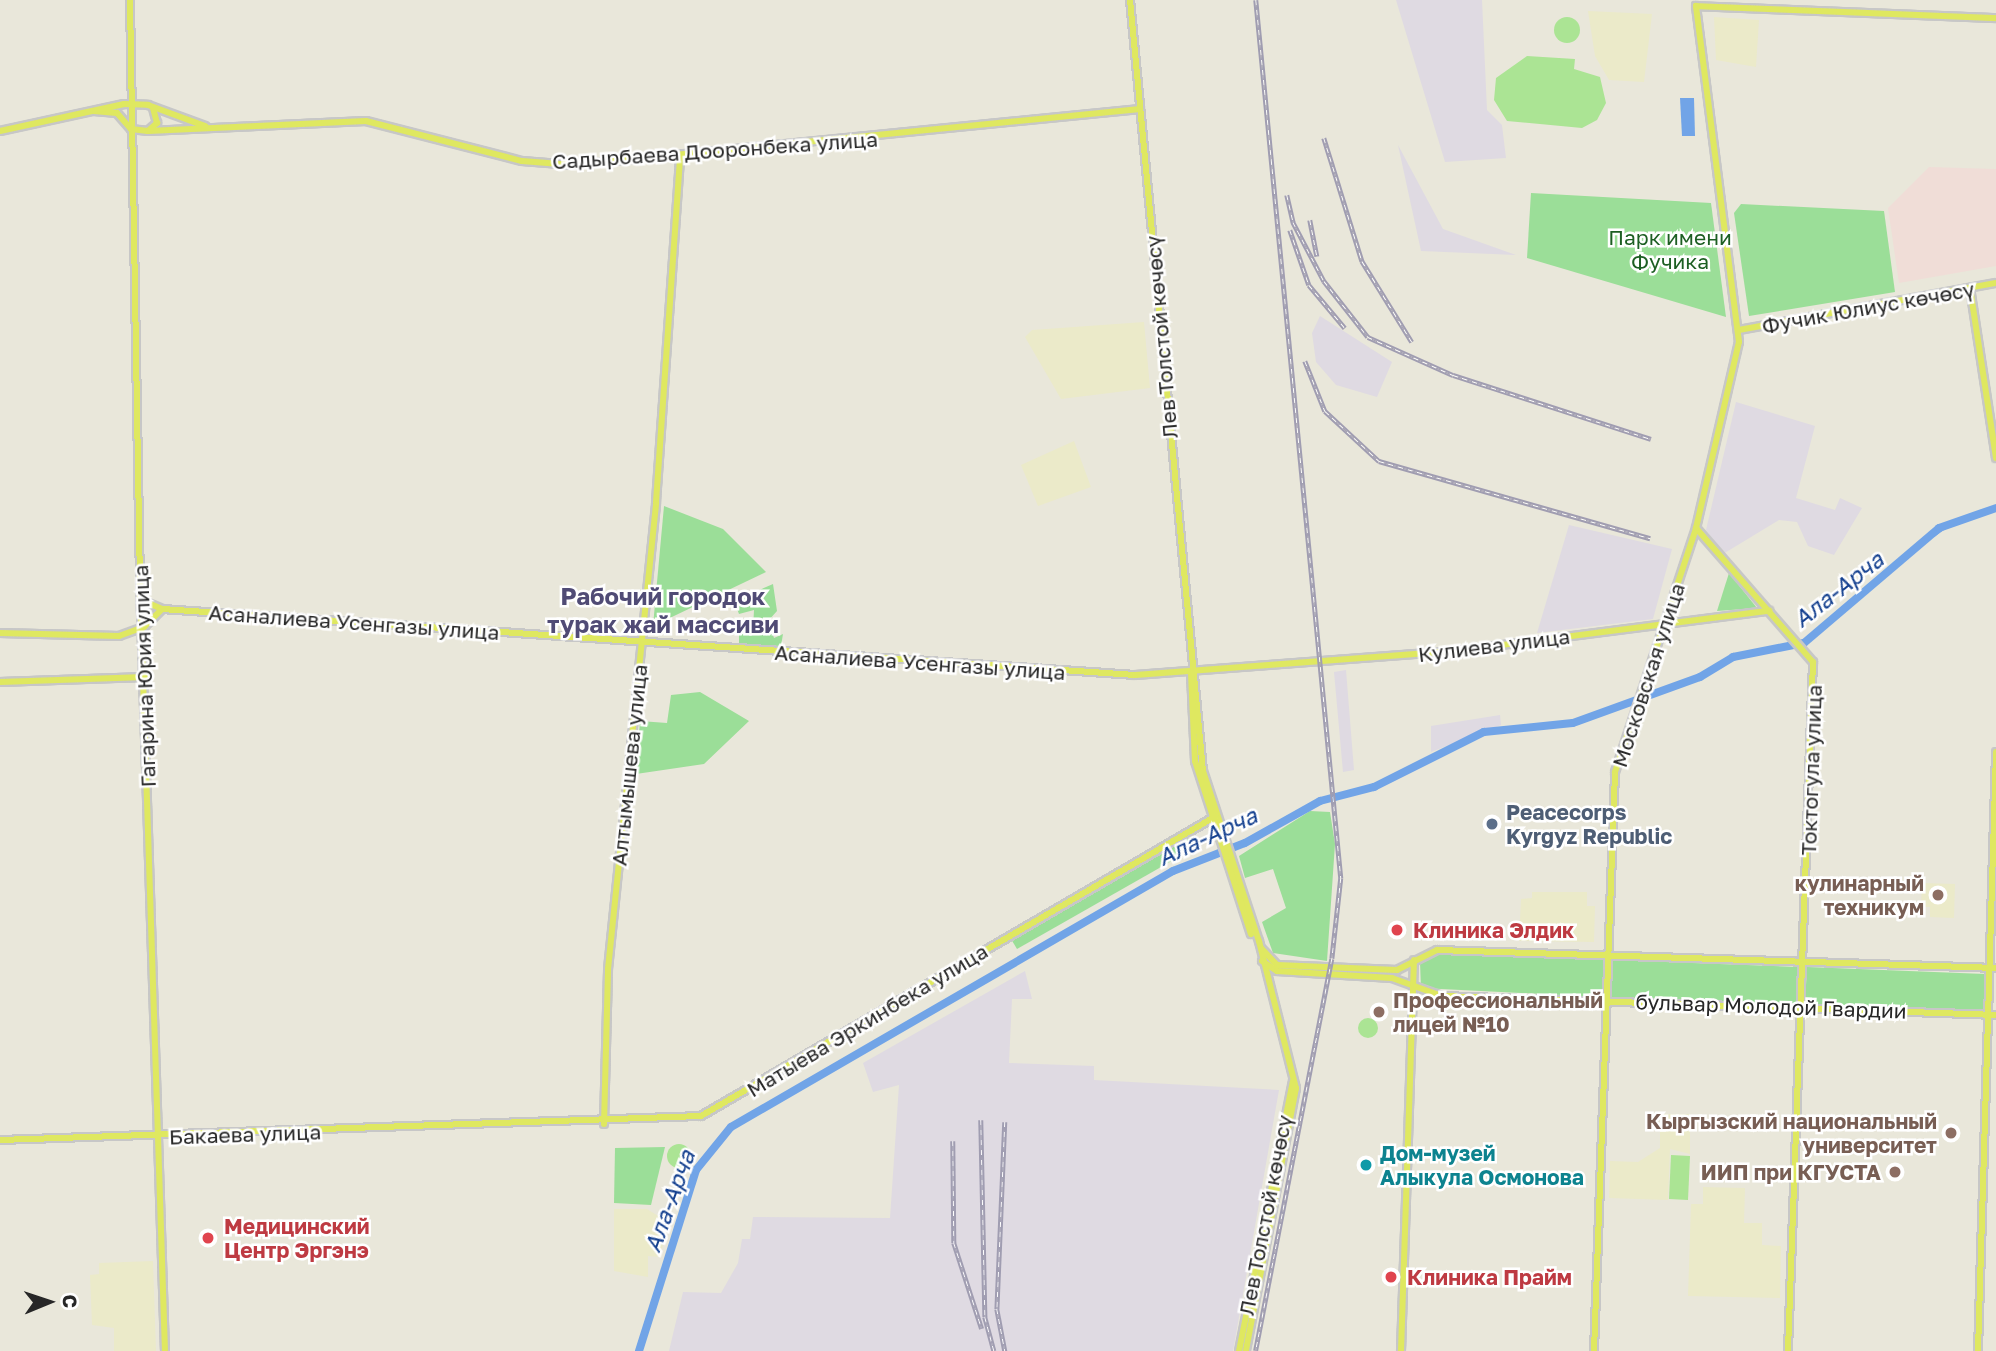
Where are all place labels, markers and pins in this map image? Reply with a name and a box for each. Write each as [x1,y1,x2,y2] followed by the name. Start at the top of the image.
[1506,799,1672,849] place label: Peacecorps Kyrgyz Republic
[1484,816,1500,832] marker: Peacecorps Kyrgyz Republic
[1795,870,1924,920] place label: кулинарный техникум
[1930,887,1946,903] marker: кулинарный техникум
[1413,917,1574,943] place label: Клиника Элдик
[1387,920,1407,940] marker: Клиника Элдик
[1393,987,1603,1037] place label: Профессиональный лицей №10
[1371,1004,1387,1020] marker: Профессиональный лицей №10
[1646,1108,1937,1158] place label: Кыргызский национальный университет
[1943,1125,1959,1141] marker: Кыргызский национальный университет
[1380,1140,1584,1190] place label: Дом-музей Алыкула Осмонова
[1358,1157,1374,1173] marker: Дом-музей Алыкула Осмонова
[1701,1159,1881,1185] place label: ИИП при КГУСТА
[1887,1164,1903,1180] marker: ИИП при КГУСТА
[224,1213,370,1263] place label: Медицинский Центр Эргэнэ
[198,1228,218,1248] marker: Медицинский Центр Эргэнэ
[1407,1264,1572,1290] place label: Клиника Прайм
[1381,1267,1401,1287] marker: Клиника Прайм

